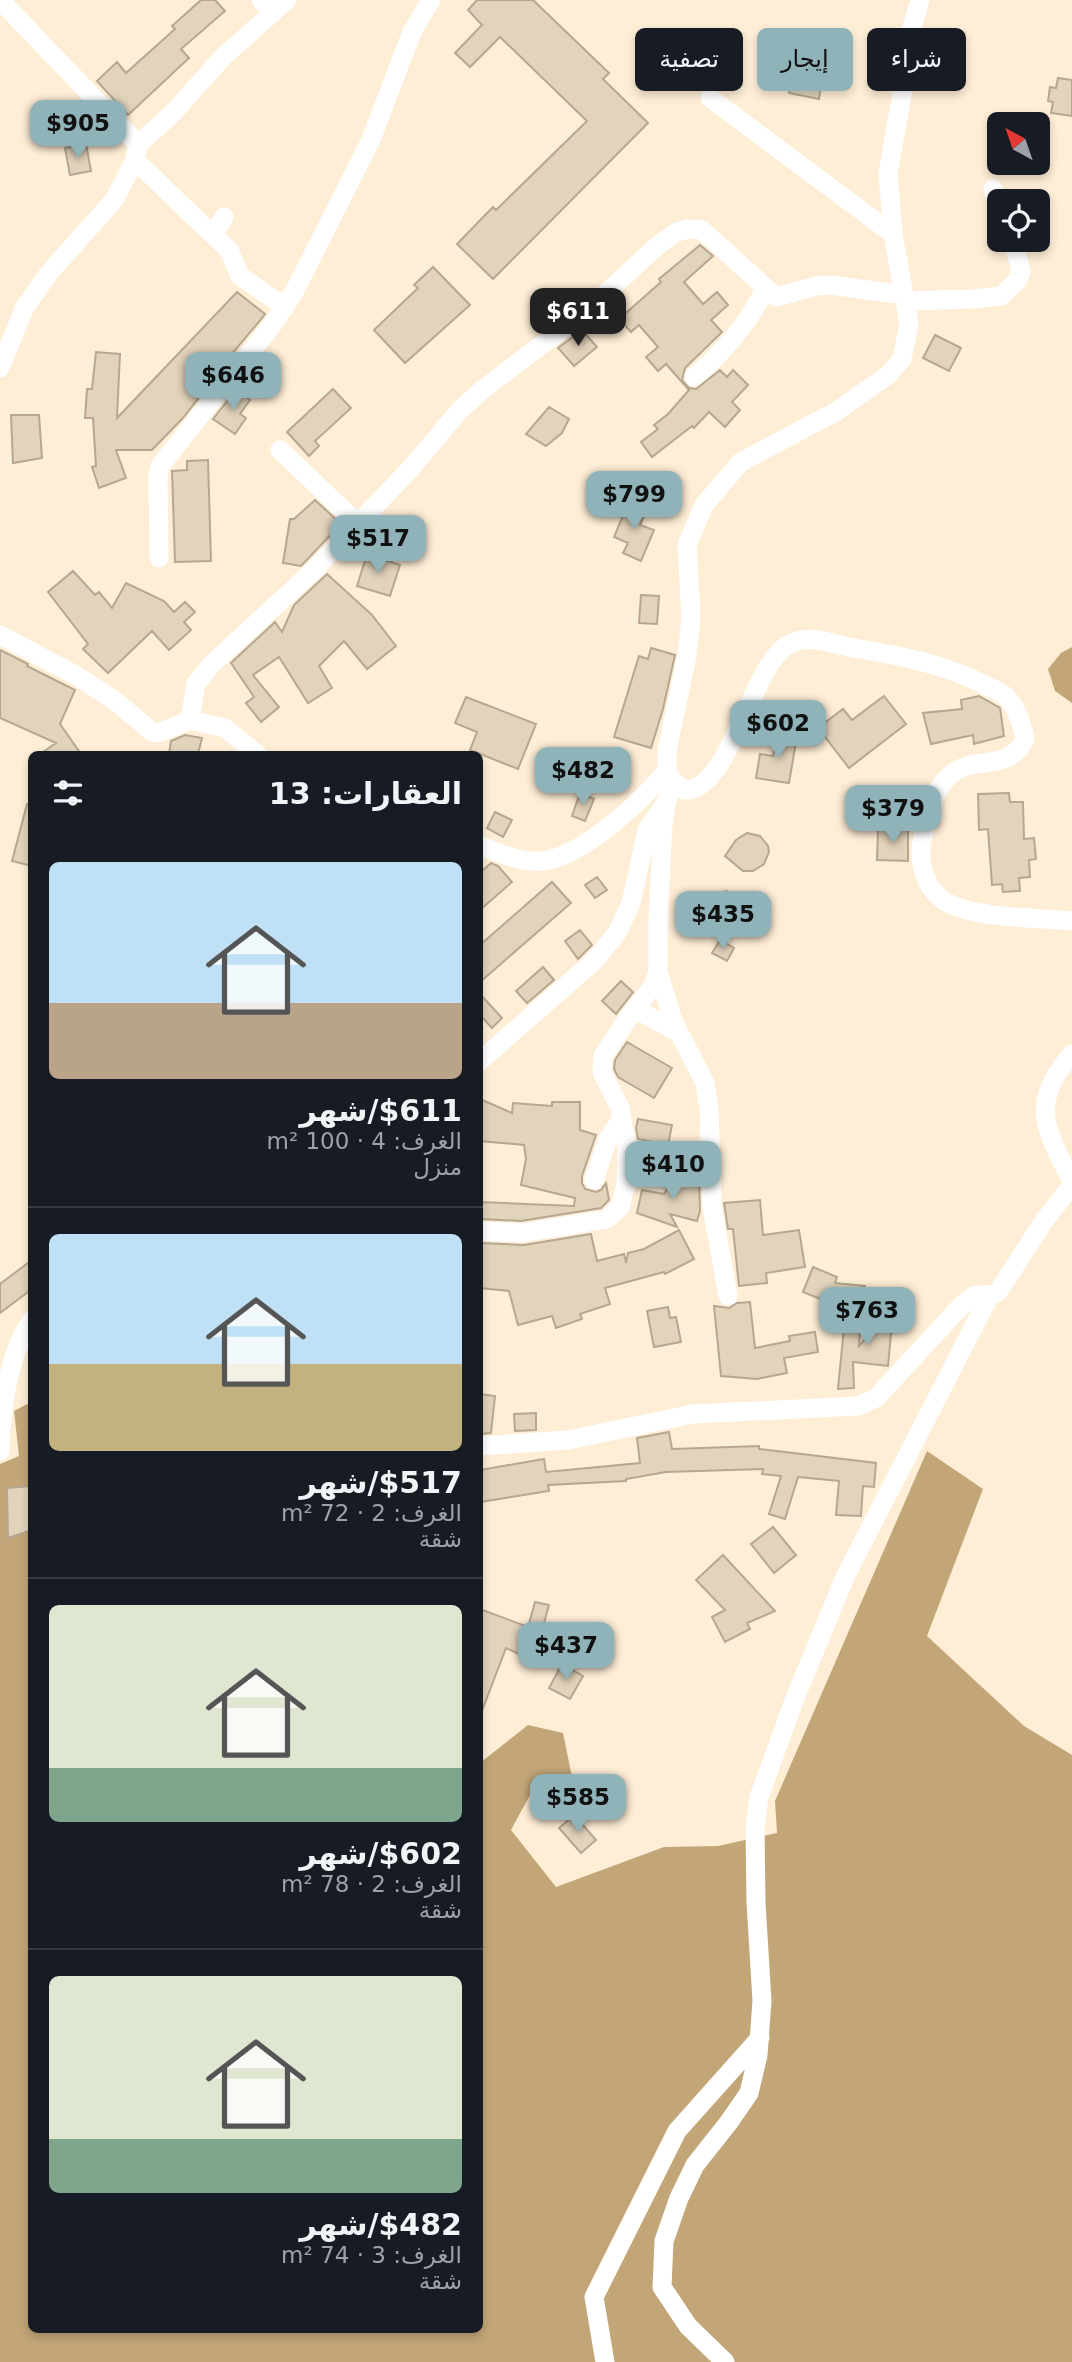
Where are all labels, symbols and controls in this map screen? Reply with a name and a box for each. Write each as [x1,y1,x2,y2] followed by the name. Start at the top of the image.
[635,28,743,91] chip: تصفية
[757,28,853,91] chip: إيجار
[867,28,966,91] chip: شراء
[37,100,119,160] pin: $905
[46,110,110,136] text: $905
[987,112,1050,175] north arrow
[987,112,1050,252] map controls
[987,189,1050,252] button: locate
[537,288,619,348] pin: $611
[546,298,610,324] text: $611
[192,352,274,412] pin: $646
[201,362,265,388] text: $646
[593,472,675,531] pin: $799
[602,481,666,507] text: $799
[337,516,419,575] pin: $517
[346,525,410,551] text: $517
[737,700,819,760] pin: $602
[746,710,810,736] text: $602
[542,748,624,807] pin: $482
[551,757,615,783] text: $482
[49,774,87,812] icon: filters
[269,776,462,811] text: العقارات: 13
[852,786,934,845] pin: $379
[861,795,925,821] text: $379
[682,892,764,951] pin: $435
[691,901,755,927] text: $435
[193,907,319,1033] icon: home
[300,1093,462,1128] text: $611/شهر
[266,1128,462,1154] text: الغرف: 4 · 100 m²
[632,1142,714,1201] pin: $410
[641,1151,705,1177] text: $410
[413,1154,462,1180] text: منزل
[193,1279,319,1405] icon: home
[826,1288,908,1347] pin: $763
[835,1297,899,1323] text: $763
[300,1465,462,1500] text: $517/شهر
[281,1500,462,1526] text: الغرف: 2 · 72 m²
[419,1526,462,1552] text: شقة
[525,1622,607,1682] pin: $437
[534,1632,598,1658] text: $437
[193,1650,319,1776] icon: home
[537,1774,619,1834] pin: $585
[546,1784,610,1810] text: $585
[300,1836,462,1871] text: $602/شهر
[281,1871,462,1897] text: الغرف: 2 · 78 m²
[419,1897,462,1923] text: شقة
[193,2021,319,2147] icon: home
[300,2207,462,2242] text: $482/شهر
[281,2242,462,2268] text: الغرف: 3 · 74 m²
[419,2268,462,2294] text: شقة

